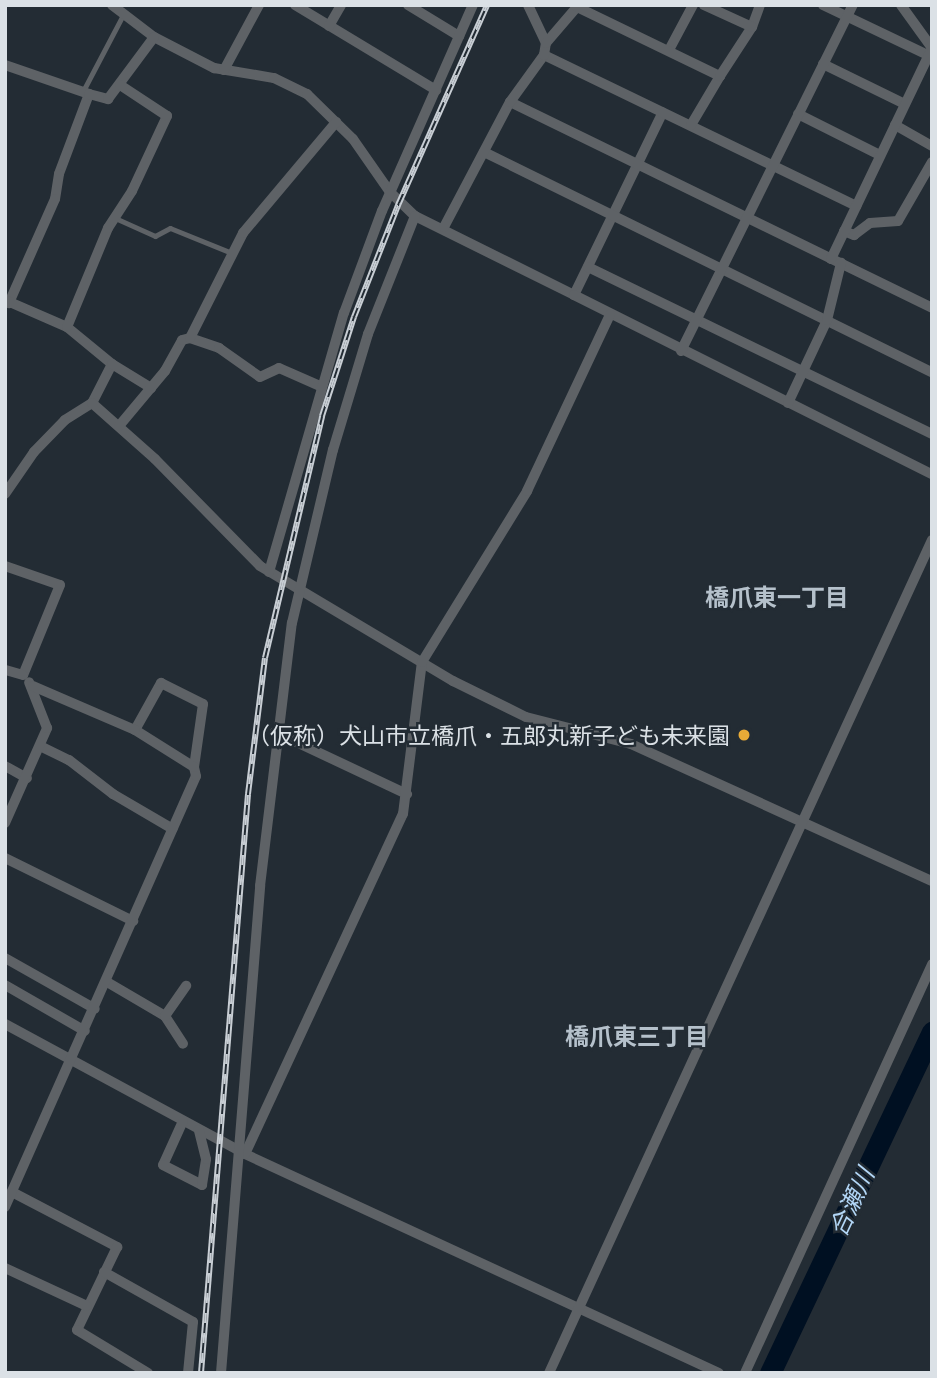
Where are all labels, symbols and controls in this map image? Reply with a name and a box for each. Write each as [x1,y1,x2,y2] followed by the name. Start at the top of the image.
[705,583,849,611] district label: 橋爪東一丁目
[247,721,730,749] place label: （仮称）犬山市立橋爪・五郎丸新子ども未来園
[736,727,752,743] marker: （仮称）犬山市立橋爪・五郎丸新子ども未来園
[565,1022,709,1050] district label: 橋爪東三丁目
[823,1163,879,1241] water label: 合瀬川

